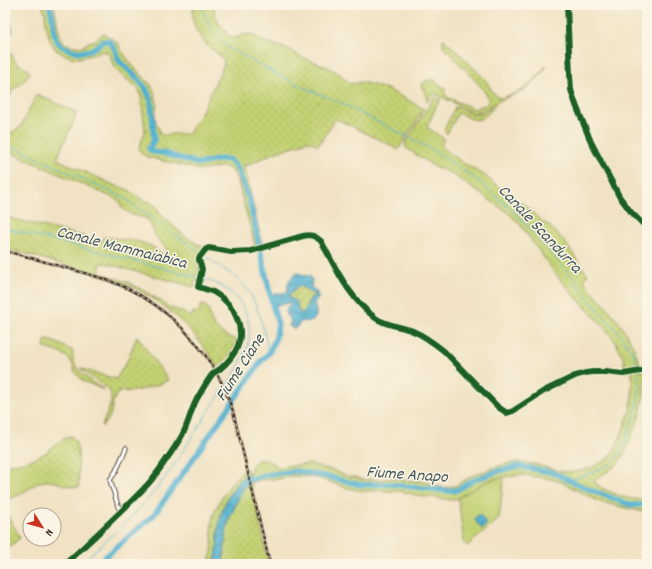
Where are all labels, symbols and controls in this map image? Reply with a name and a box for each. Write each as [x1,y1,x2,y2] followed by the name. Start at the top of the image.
[491,180,587,281] water label: Canale Scandurra
[54,221,190,277] water label: Canale Mammaiabica
[211,329,273,407] water label: Fiume Ciane
[365,461,450,491] water label: Fiume Anapo
[22,507,62,547] north arrow
[40,525,56,539] text: N

